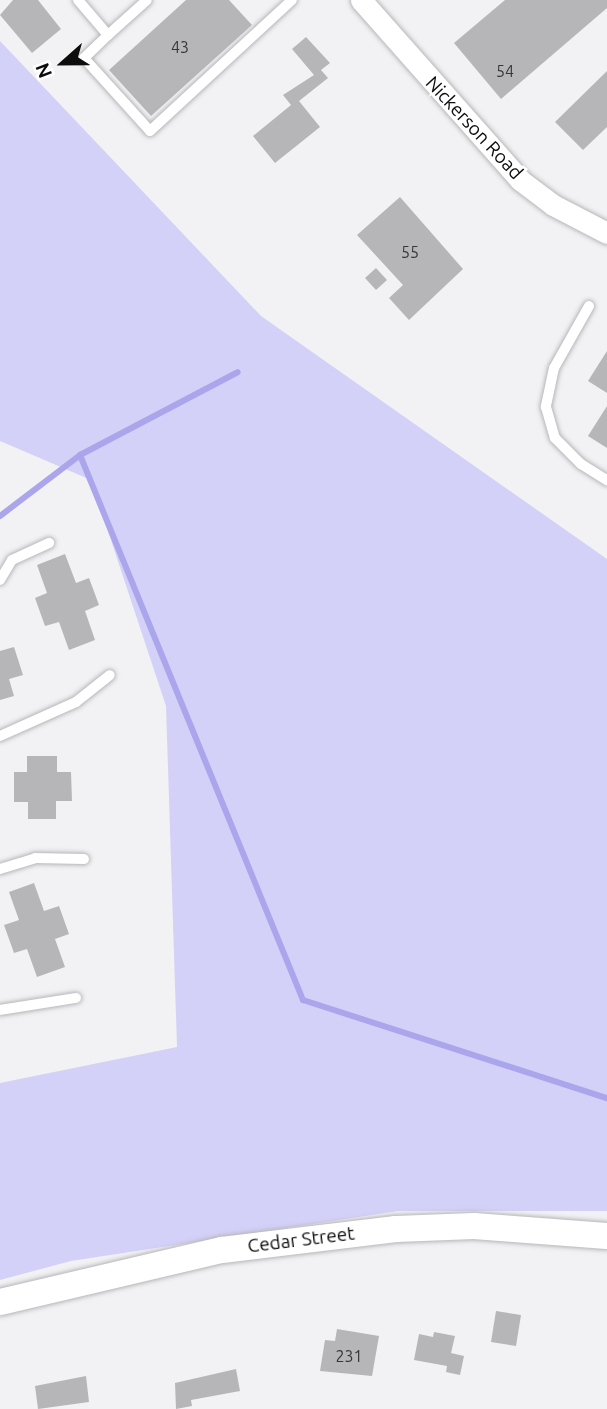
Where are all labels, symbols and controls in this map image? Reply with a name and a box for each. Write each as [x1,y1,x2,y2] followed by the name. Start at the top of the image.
[28,28,98,98] north arrow
[171,37,189,57] house number: 43
[31,60,56,81] text: N
[496,61,514,81] house number: 54
[421,72,527,184] street label: Nickerson Road
[401,242,419,262] house number: 55
[246,1222,356,1258] street label: Cedar Street
[335,1346,363,1366] house number: 231

